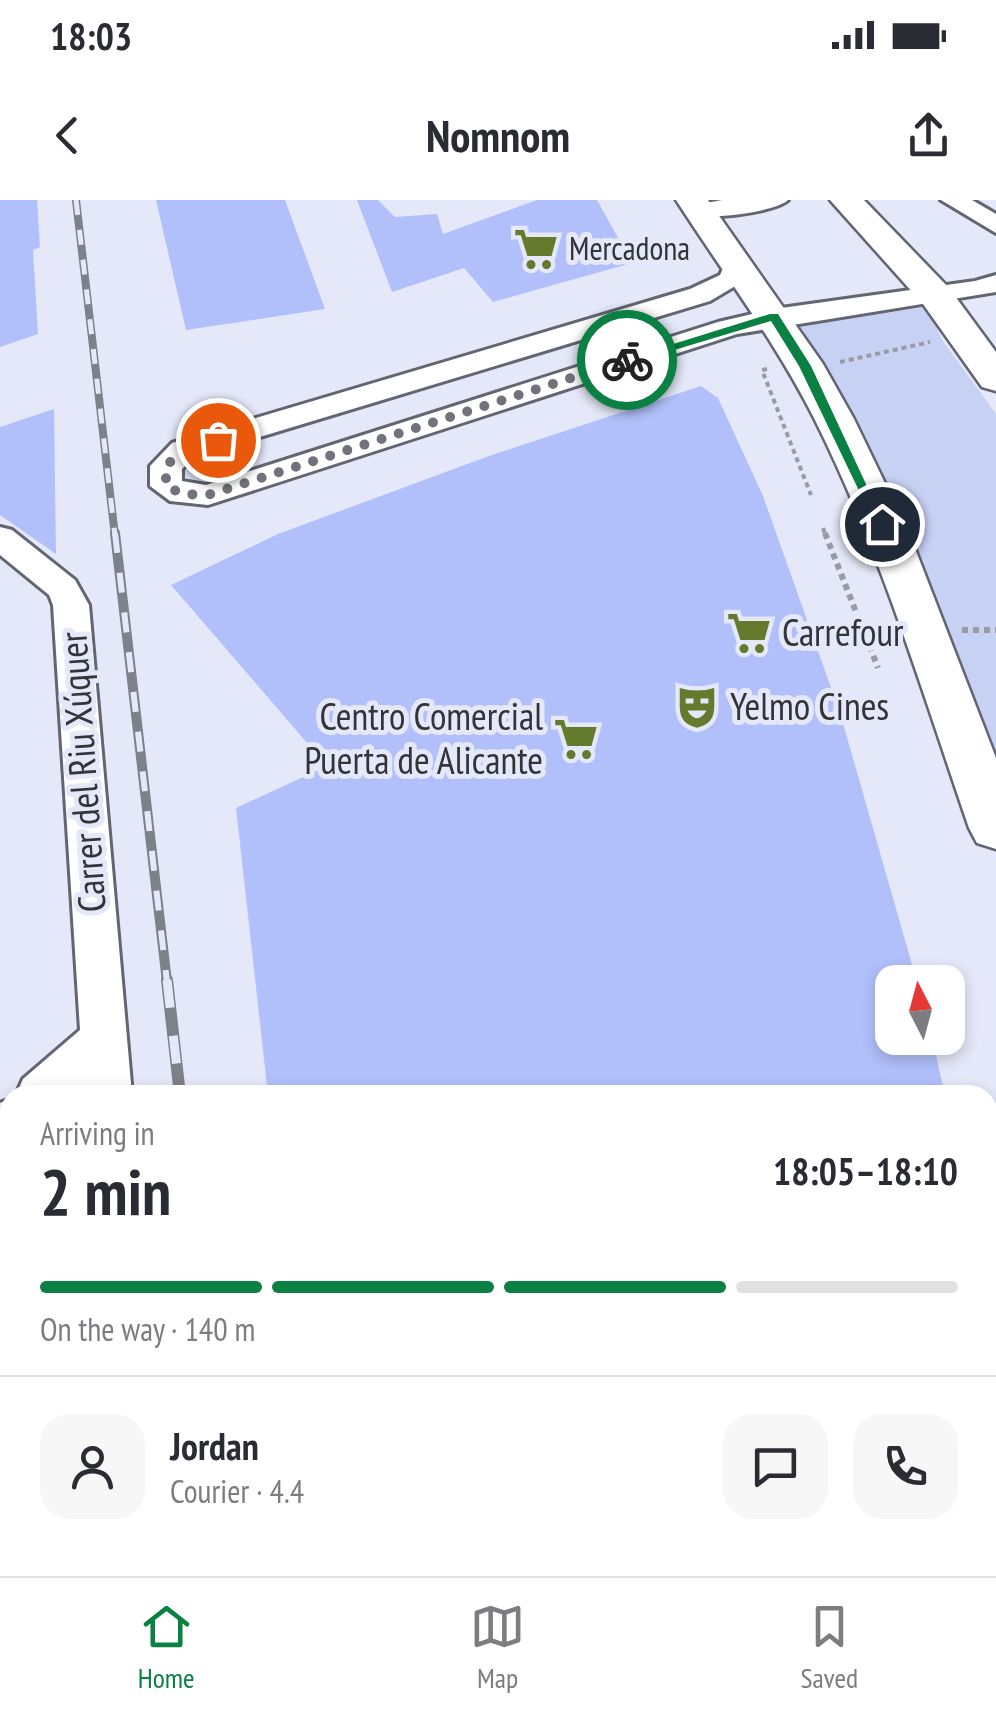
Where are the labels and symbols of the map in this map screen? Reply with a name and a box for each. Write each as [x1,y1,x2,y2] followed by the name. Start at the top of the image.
[512,225,560,273] supermarket icon: Mercadona
[569,227,690,269] place label: Mercadona
[577,310,677,410] courier
[176,398,261,483] pin
[840,482,925,567] pin
[782,607,904,656] place label: Carrefour
[725,609,773,657] supermarket icon: Carrefour
[47,630,116,914] street label: Carrer del Riu Xúquer
[730,681,889,730] place label: Yelmo Cines
[673,683,721,731] theatre icon: Yelmo Cines
[304,691,543,784] place label: Centro Comercial Puerta de Alicante
[552,715,600,763] supermarket icon: Centro Comercial Puerta de Alicante
[875,965,965,1055] north arrow

